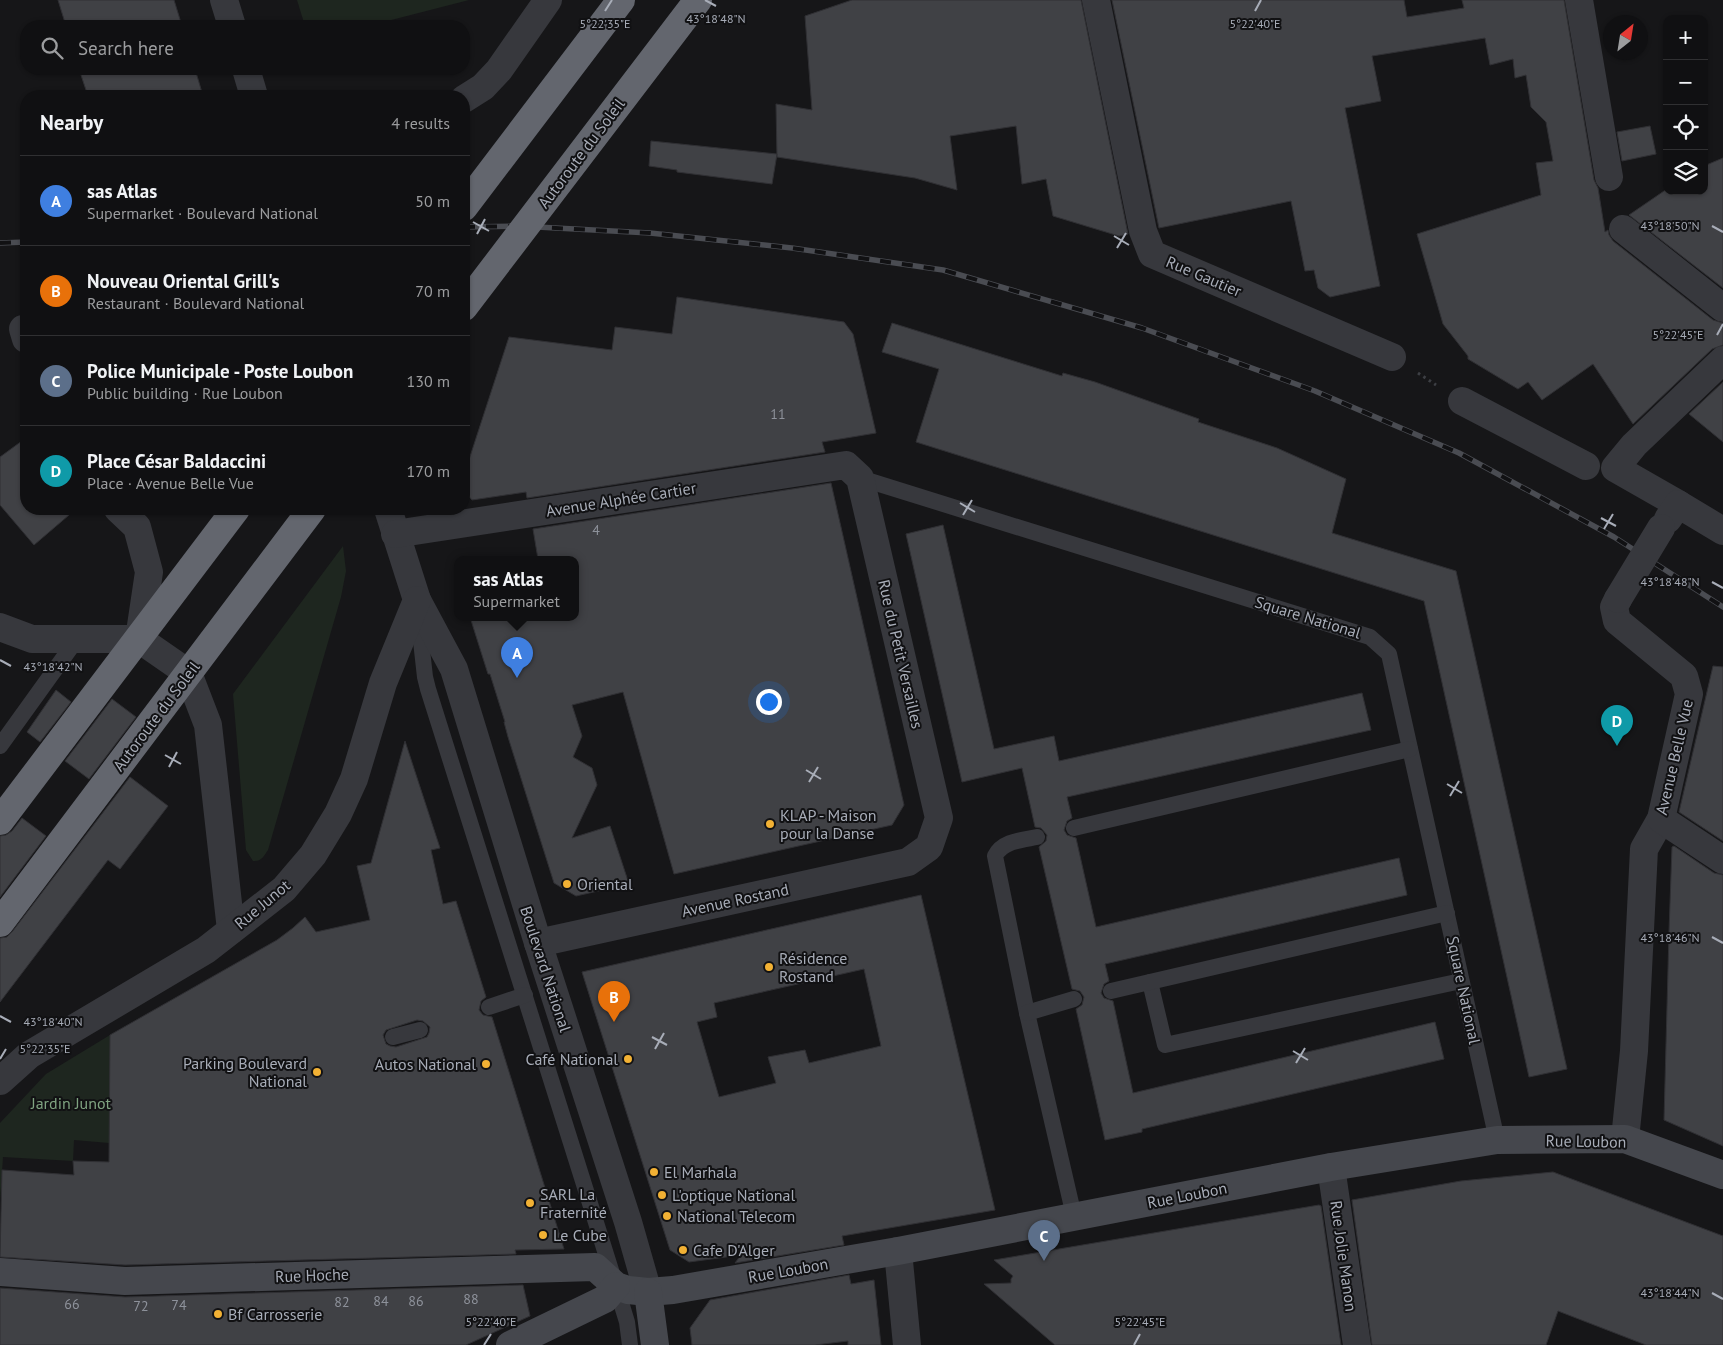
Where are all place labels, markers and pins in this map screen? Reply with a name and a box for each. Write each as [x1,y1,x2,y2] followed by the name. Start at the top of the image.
[501,637,533,678] pin: A
[1601,705,1633,746] pin: D
[780,805,876,843] place label: KLAP - Maison pour la Danse
[764,818,776,830] marker: KLAP - Maison pour la Danse
[577,874,633,894] place label: Oriental
[561,878,573,890] marker: Oriental
[779,948,847,986] place label: Résidence Rostand
[763,961,775,973] marker: Résidence Rostand
[598,981,630,1022] pin: B
[526,1049,618,1069] place label: Café National
[183,1053,307,1091] place label: Parking Boulevard National
[622,1053,634,1065] marker: Café National
[375,1054,476,1074] place label: Autos National
[480,1058,492,1070] marker: Autos National
[311,1066,323,1078] marker: Parking Boulevard National
[664,1162,737,1182] place label: El Marhala
[648,1166,660,1178] marker: El Marhala
[540,1184,607,1222] place label: SARL La Fraternité
[672,1185,795,1205] place label: L'optique National
[656,1189,668,1201] marker: L'optique National
[524,1197,536,1209] marker: SARL La Fraternité
[677,1206,795,1226] place label: National Telecom
[661,1210,673,1222] marker: National Telecom
[1028,1220,1060,1261] pin: C
[553,1225,607,1245] place label: Le Cube
[537,1229,549,1241] marker: Le Cube
[693,1240,775,1260] place label: Cafe D'Alger
[677,1244,689,1256] marker: Cafe D'Alger
[228,1304,322,1324] place label: Bf Carrosserie
[212,1308,224,1320] marker: Bf Carrosserie

